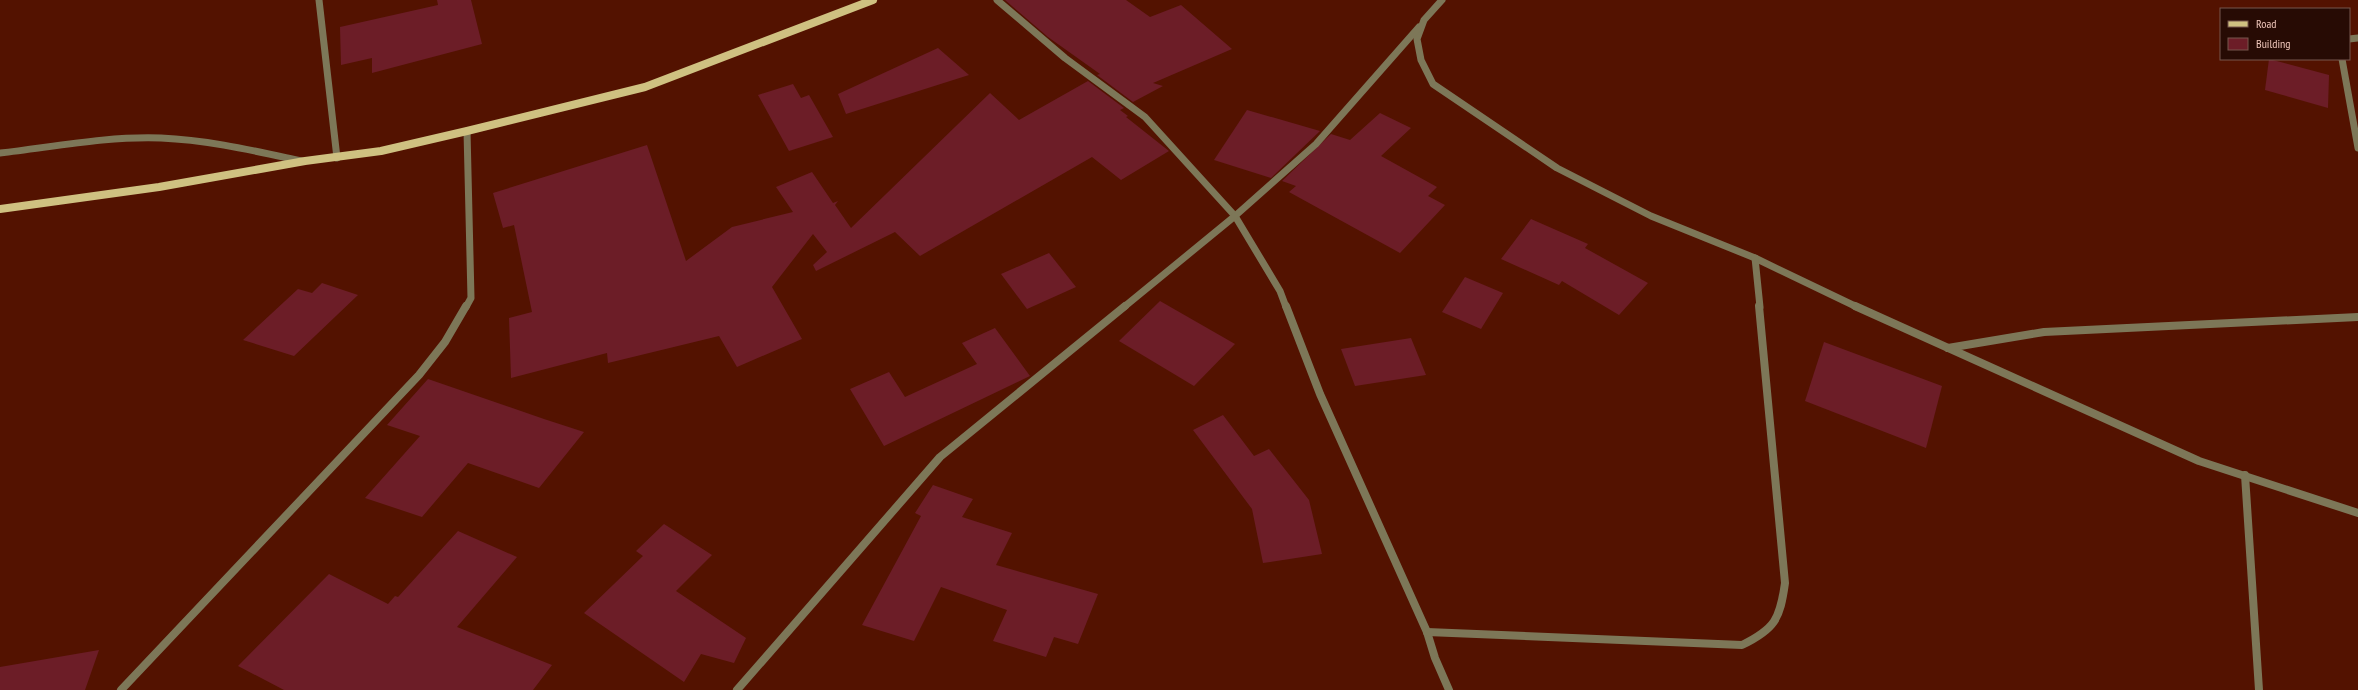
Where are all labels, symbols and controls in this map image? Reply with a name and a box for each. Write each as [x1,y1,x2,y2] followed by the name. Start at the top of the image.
[2220,8,2350,60] legend
[2256,16,2276,31] text: Road
[2256,36,2291,51] text: Building

